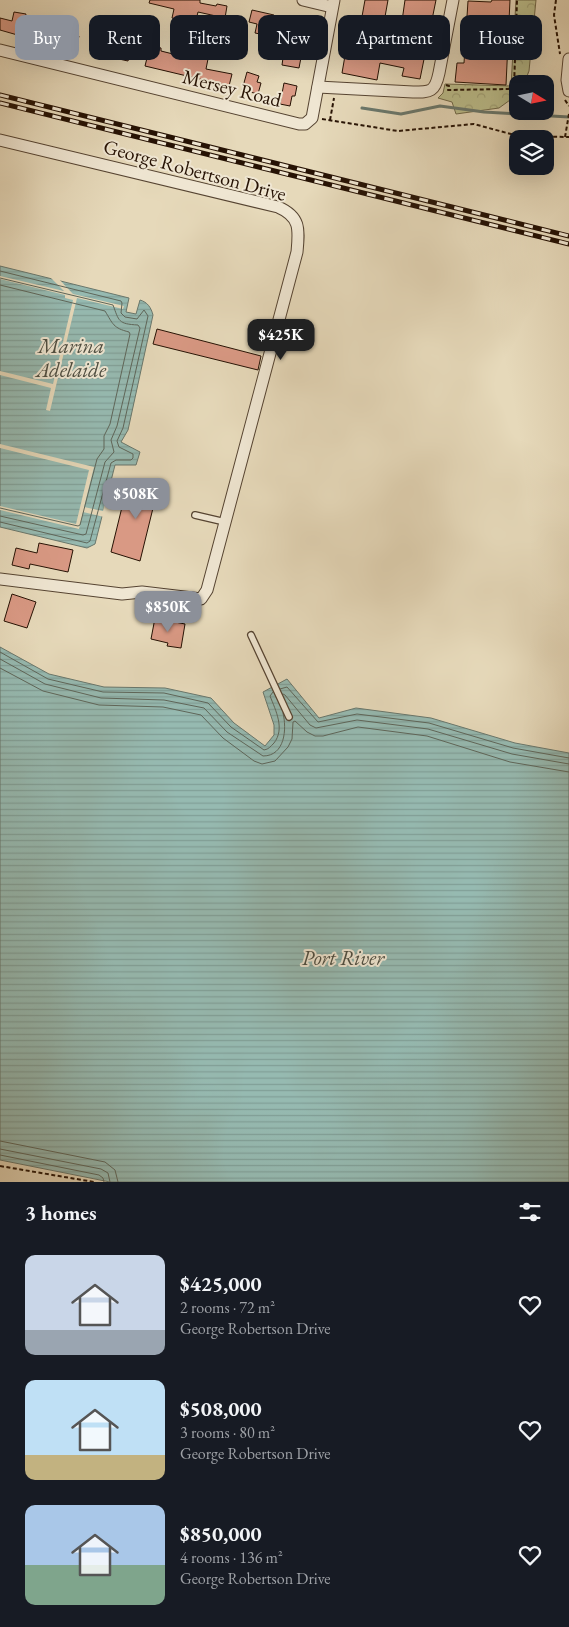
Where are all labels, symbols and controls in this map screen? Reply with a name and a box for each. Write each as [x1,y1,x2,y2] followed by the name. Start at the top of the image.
[15,15,79,60] chip: Buy
[89,15,160,60] chip: Rent
[170,15,248,60] chip: Filters
[258,15,328,60] chip: New
[338,15,450,60] chip: Apartment
[460,15,542,60] chip: House
[180,63,285,113] street label: Mersey Road
[509,75,554,120] north arrow
[509,75,554,175] map controls
[509,130,554,175] button: layers
[101,133,289,207] street label: George Robertson Drive
[246,318,316,361] pin: $425K
[259,324,303,345] text: $425K
[34,332,107,383] water label: Marina Adelaide
[101,478,171,520] pin: $508K
[114,483,158,504] text: $508K
[133,590,203,633] pin: $850K
[146,596,190,617] text: $850K
[302,944,385,971] water label: Port River
[516,1198,544,1226] icon: filters
[25,1199,97,1226] text: 3 homes
[180,1270,262,1297] text: $425,000
[65,1275,125,1335] icon: home
[516,1291,544,1319] icon: heart
[180,1297,275,1318] text: 2 rooms · 72 m²
[180,1318,331,1339] text: George Robertson Drive
[180,1395,262,1422] text: $508,000
[65,1400,125,1460] icon: home
[516,1416,544,1444] icon: heart
[180,1422,275,1443] text: 3 rooms · 80 m²
[180,1443,331,1464] text: George Robertson Drive
[180,1520,262,1547] text: $850,000
[65,1525,125,1585] icon: home
[516,1541,544,1569] icon: heart
[180,1547,283,1568] text: 4 rooms · 136 m²
[180,1568,331,1589] text: George Robertson Drive

